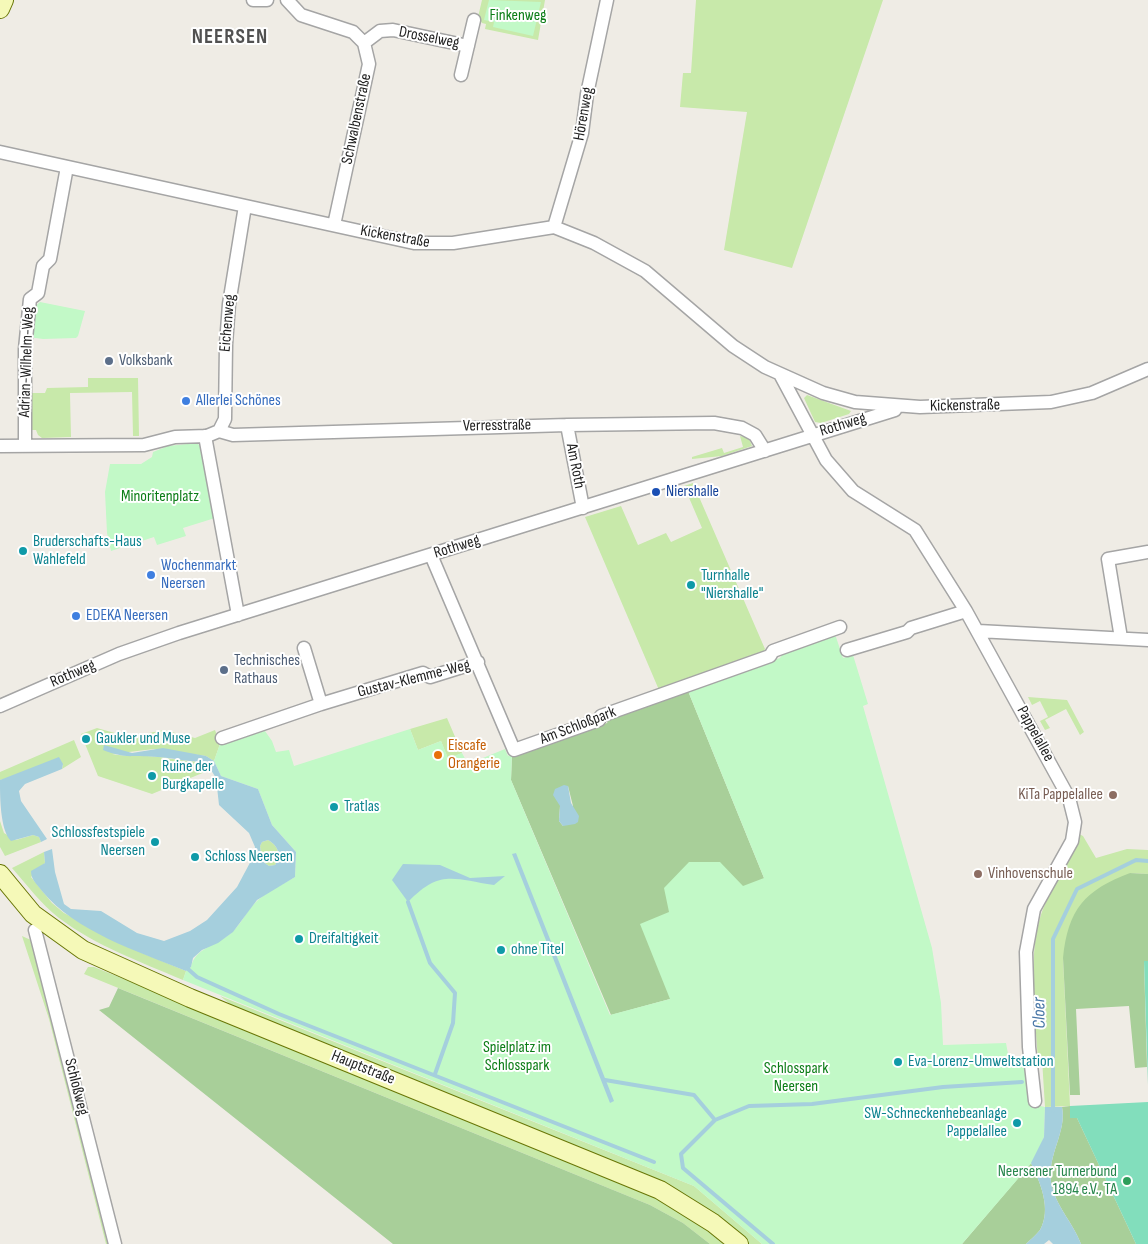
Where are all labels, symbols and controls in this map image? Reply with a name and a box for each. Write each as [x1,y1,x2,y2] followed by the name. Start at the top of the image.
[490,6,546,26] park label: Finkenweg
[397,23,461,53] street label: Drosselweg
[191,25,269,51] district label: NEERSEN
[338,72,376,166] street label: Schwalbenstraße
[570,86,598,142] street label: Hörenweg
[359,221,431,253] street label: Kickenstraße
[216,293,240,353] street label: Eichenweg
[15,306,39,418] street label: Adrian-Wilhelm-Weg
[119,351,173,371] place label: Volksbank
[103,355,115,367] marker: Volksbank
[196,391,281,411] place label: Allerlei Schönes
[180,395,192,407] marker: Allerlei Schönes
[930,396,1000,416] street label: Kickenstraße
[818,409,868,441] street label: Rothweg
[463,416,531,436] street label: Verresstraße
[561,442,589,490] street label: Am Roth
[666,482,719,502] place label: Niershalle
[650,486,662,498] marker: Niershalle
[121,487,199,507] park label: Minoritenplatz
[432,531,482,563] street label: Rothweg
[33,532,142,570] place label: Bruderschafts-Haus Wahlefeld
[17,545,29,557] marker: Bruderschafts-Haus Wahlefeld
[161,556,236,594] place label: Wochenmarkt Neersen
[701,566,763,604] place label: Turnhalle "Niershalle"
[145,569,157,581] marker: Wochenmarkt Neersen
[685,579,697,591] marker: Turnhalle "Niershalle"
[86,606,168,626] place label: EDEKA Neersen
[70,610,82,622] marker: EDEKA Neersen
[234,651,300,689] place label: Technisches Rathaus
[47,656,99,692] street label: Rothweg
[356,656,472,702] street label: Gustav-Klemme-Weg
[218,664,230,676] marker: Technisches Rathaus
[537,703,619,749] street label: Am Schloßpark
[1012,703,1058,765] street label: Pappelallee
[96,729,191,749] place label: Gaukler und Muse
[80,733,92,745] marker: Gaukler und Muse
[448,736,500,774] place label: Eiscafe Orangerie
[432,749,444,761] marker: Eiscafe Orangerie
[162,757,224,795] place label: Ruine der Burgkapelle
[146,770,158,782] marker: Ruine der Burgkapelle
[1018,785,1103,805] place label: KiTa Pappelallee
[1107,789,1119,801] marker: KiTa Pappelallee
[344,797,380,817] place label: Tratlas
[328,801,340,813] marker: Tratlas
[52,823,145,861] place label: Schlossfestspiele Neersen
[149,836,161,848] marker: Schlossfestspiele Neersen
[205,847,293,867] place label: Schloss Neersen
[189,851,201,863] marker: Schloss Neersen
[988,864,1073,884] place label: Vinhovenschule
[972,868,984,880] marker: Vinhovenschule
[309,929,379,949] place label: Dreifaltigkeit
[293,933,305,945] marker: Dreifaltigkeit
[511,940,564,960] place label: ohne Titel
[495,944,507,956] marker: ohne Titel
[1029,997,1051,1029] water label: Cloer
[483,1038,551,1076] park label: Spielplatz im Schlosspark
[329,1047,397,1089] street label: Hauptstraße
[908,1052,1054,1072] place label: Eva-Lorenz-Umweltstation
[892,1056,904,1068] marker: Eva-Lorenz-Umweltstation
[60,1057,92,1117] street label: Schloßweg
[764,1059,828,1097] park label: Schlosspark Neersen
[864,1104,1007,1142] place label: SW-Schneckenhebeanlage Pappelallee
[1011,1117,1023,1129] marker: SW-Schneckenhebeanlage Pappelallee
[998,1162,1117,1200] place label: Neersener Turnerbund 1894 e.V., TA
[1121,1175,1133,1187] marker: Neersener Turnerbund 1894 e.V., TA

